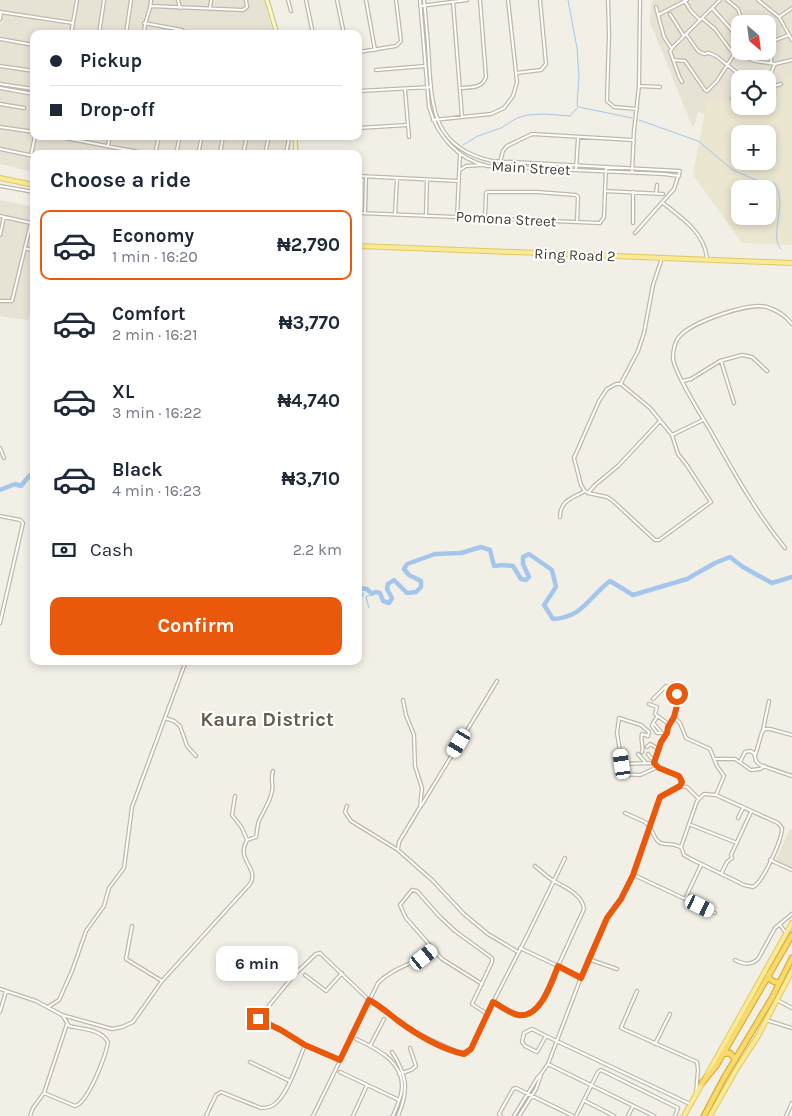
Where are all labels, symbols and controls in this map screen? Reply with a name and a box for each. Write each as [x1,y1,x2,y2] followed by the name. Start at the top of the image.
[731,15,776,60] north arrow
[731,15,776,225] map controls
[80,50,142,72] text: Pickup
[731,70,776,115] button: locate
[80,99,155,121] text: Drop-off
[731,125,776,170] button: +
[491,157,571,179] street label: Main Street
[50,167,191,193] text: Choose a ride
[731,180,776,225] button: −
[455,207,557,231] street label: Pomona Street
[52,223,97,268] icon: car
[112,225,194,247] text: Economy
[277,234,340,256] text: ₦2,790
[534,245,616,265] street label: Ring Road 2
[112,247,198,266] text: 1 min · 16:20
[52,301,97,346] icon: car
[112,303,186,325] text: Comfort
[279,312,340,334] text: ₦3,770
[112,325,198,344] text: 2 min · 16:21
[52,379,97,424] icon: car
[112,381,134,403] text: XL
[277,390,340,412] text: ₦4,740
[112,403,202,422] text: 3 min · 16:22
[52,457,97,502] icon: car
[112,459,163,481] text: Black
[281,468,340,490] text: ₦3,710
[112,481,201,500] text: 4 min · 16:23
[50,536,78,564] icon: cash
[90,539,134,561] text: Cash
[293,540,342,559] text: 2.2 km
[50,597,342,655] button: Confirm
[666,683,688,705] route start
[200,708,334,731] district label: Kaura District
[444,726,473,760] car
[612,748,631,780] car
[683,893,716,919] car
[407,942,440,972] car
[217,946,299,982] callout: 6 min
[235,954,279,973] text: 6 min
[247,1008,269,1030] route end

